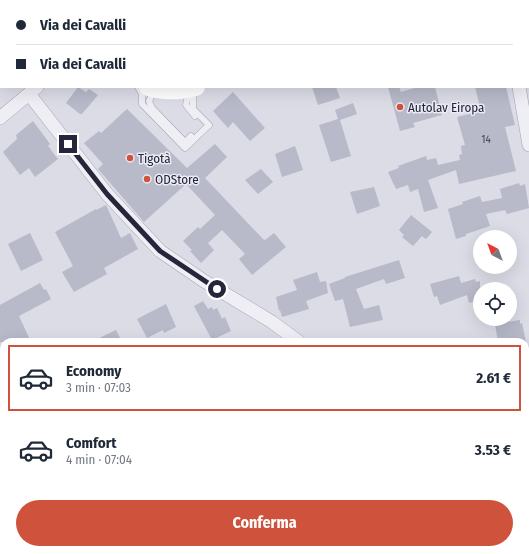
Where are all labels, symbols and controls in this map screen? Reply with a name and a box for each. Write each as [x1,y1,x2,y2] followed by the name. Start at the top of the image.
[40,16,126,34] text: Via dei Cavalli
[40,55,126,73] text: Via dei Cavalli
[408,100,484,115] place label: Autolav Eiropa
[395,102,405,112] marker: Autolav Eiropa
[481,133,491,146] house number: 14
[59,135,77,153] route end
[138,151,171,166] place label: Tigotà
[125,153,135,163] marker: Tigotà
[155,172,199,187] place label: ODStore
[142,174,152,184] marker: ODStore
[473,230,517,274] north arrow
[473,230,517,326] map controls
[208,280,226,298] route start
[473,282,517,326] button: locate
[18,360,54,396] icon: car
[66,362,121,380] text: Economy
[476,369,511,387] text: 2.61 €
[66,380,131,395] text: 3 min · 07:03
[18,432,54,468] icon: car
[66,434,117,452] text: Comfort
[475,441,511,459] text: 3.53 €
[66,452,132,467] text: 4 min · 07:04
[16,500,513,546] button: Conferma

